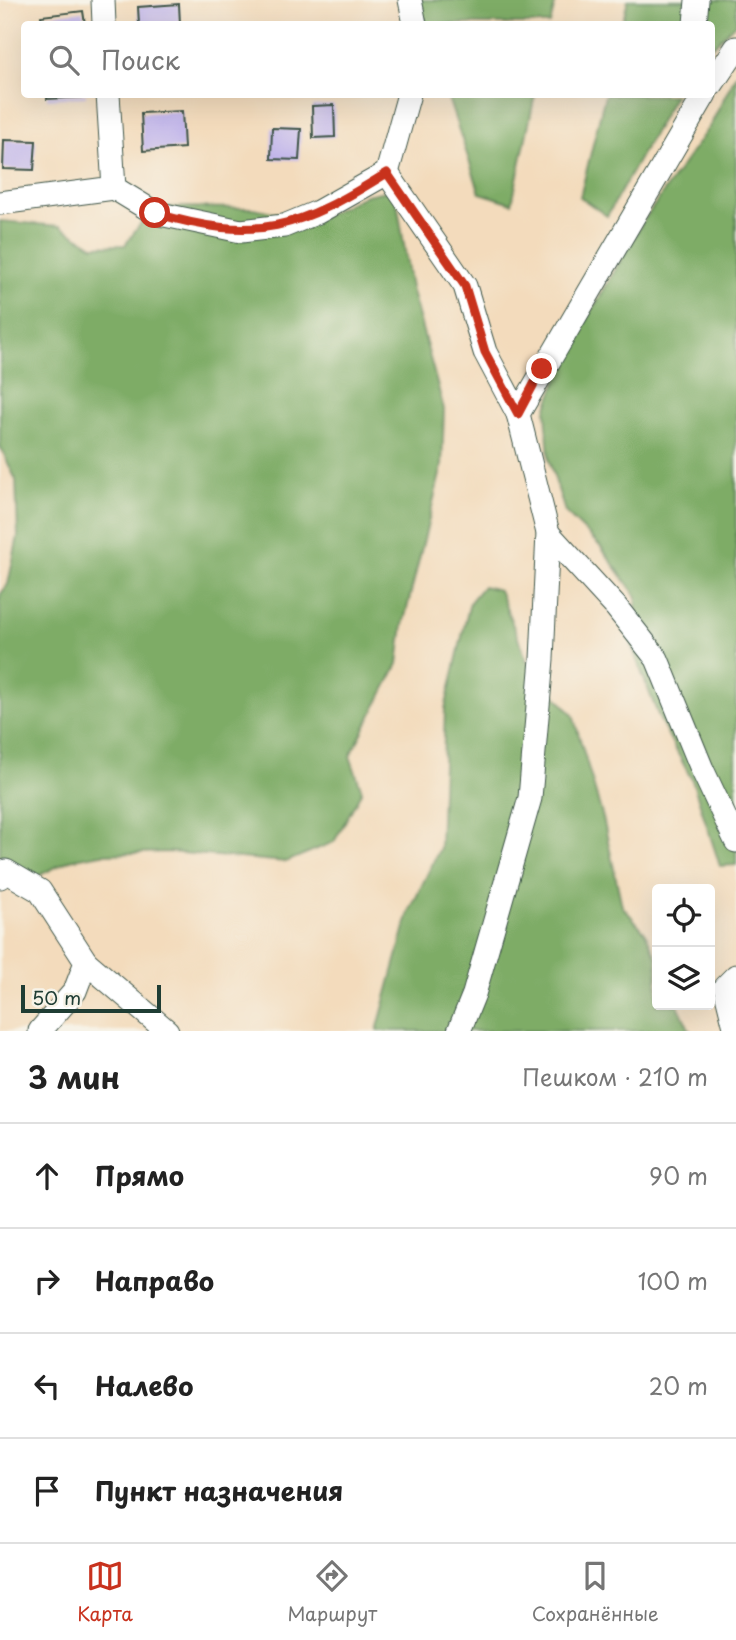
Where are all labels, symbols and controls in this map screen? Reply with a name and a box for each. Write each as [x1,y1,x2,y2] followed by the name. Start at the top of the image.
[21,21,715,98] search box
[101,40,180,79] text: Поиск
[45,41,83,79] icon: search
[139,197,170,228] route start
[526,353,557,384] route end
[652,884,715,1010] map controls
[652,884,715,947] button: locate
[652,947,715,1010] button: layers
[21,982,161,1014] scale bar
[32,983,81,1011] text: 50 m
[28,1054,120,1099] text: 3 мин
[522,1059,708,1094] text: Пешком · 210 m
[95,1156,184,1195] text: Прямо
[28,1157,66,1195] icon: ahead
[649,1158,708,1193] text: 90 m
[95,1261,214,1300] text: Направо
[28,1262,66,1300] icon: right
[638,1263,708,1298] text: 100 m
[95,1366,193,1405] text: Налево
[28,1367,66,1405] icon: left
[649,1368,708,1403] text: 20 m
[95,1471,343,1510] text: Пункт назначения
[28,1472,66,1510] icon: arrive
[77,1557,133,1627] tab: Карта
[287,1557,377,1627] tab: Маршрут
[532,1557,659,1627] tab: Сохранённые

